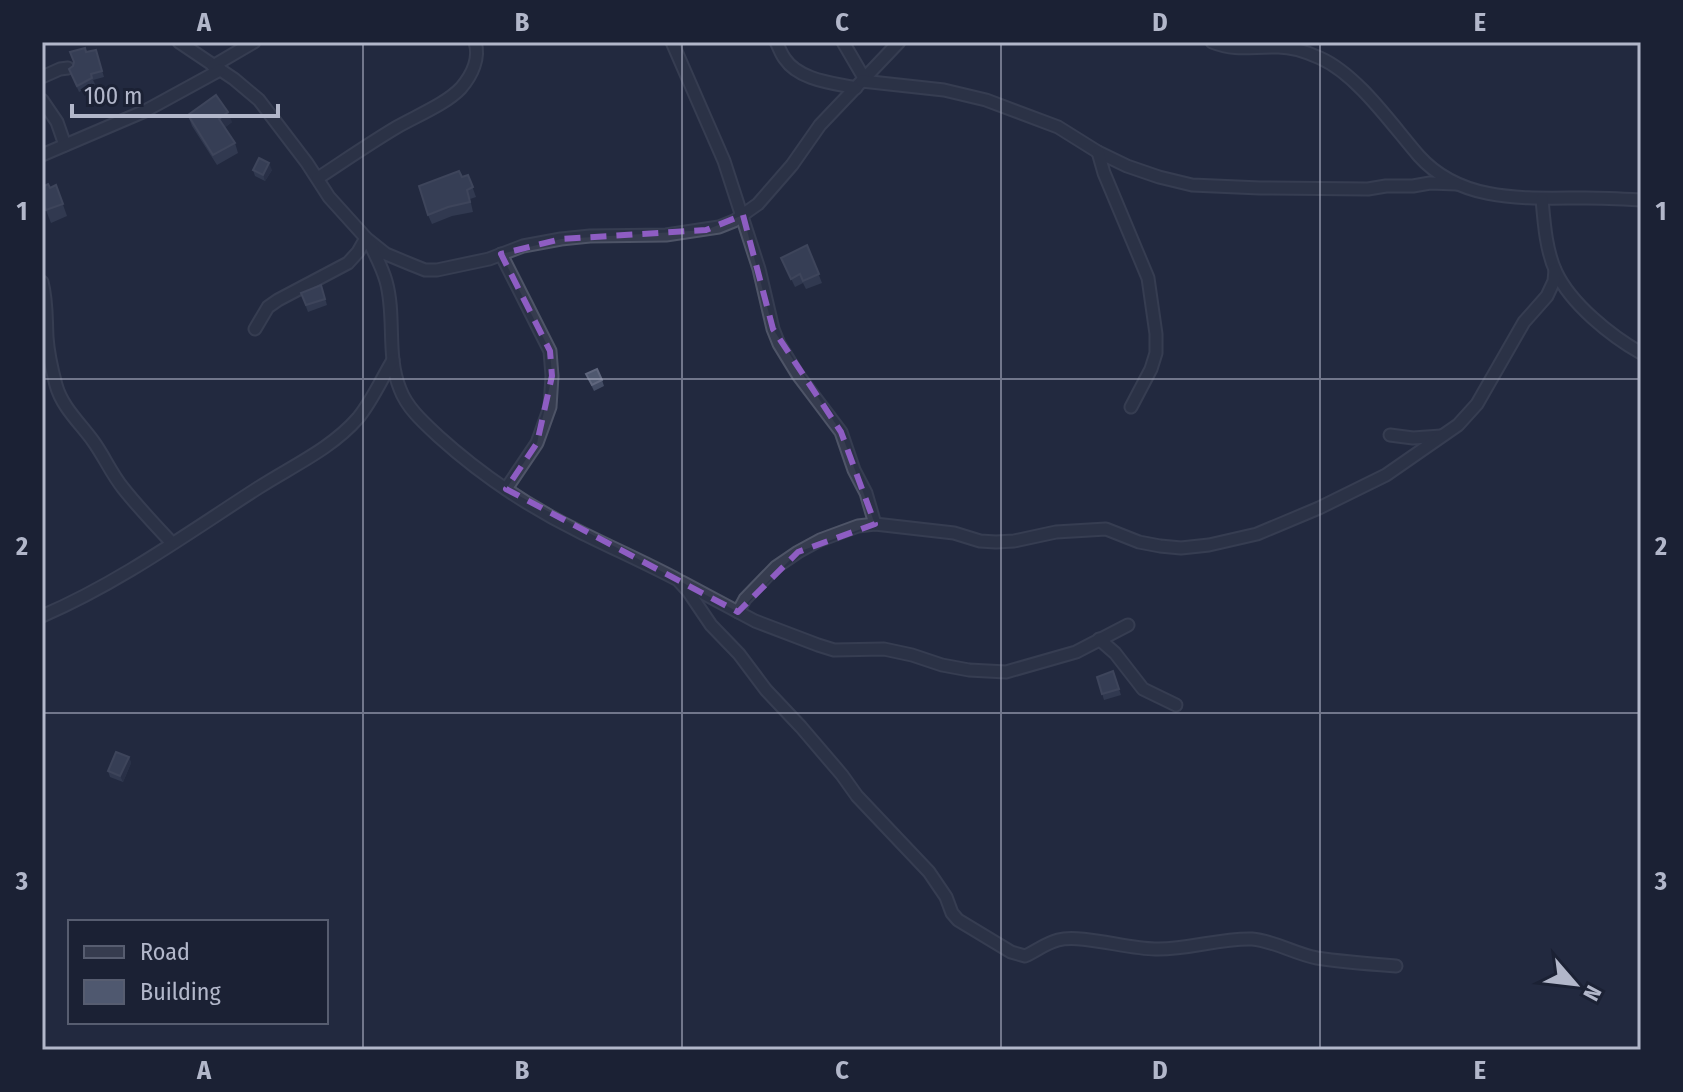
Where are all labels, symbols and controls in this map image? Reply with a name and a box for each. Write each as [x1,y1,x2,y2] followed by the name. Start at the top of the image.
[196,7,212,38] text: A
[515,7,530,38] text: B
[835,7,849,38] text: C
[1152,7,1168,38] text: D
[1474,7,1486,38] text: E
[72,68,278,118] scale bar
[84,82,142,110] text: 100 m
[17,196,28,227] text: 1
[1656,196,1667,227] text: 1
[15,531,28,562] text: 2
[1654,531,1667,562] text: 2
[15,866,28,897] text: 3
[1654,866,1667,897] text: 3
[68,920,328,1024] legend
[140,938,190,966] text: Road
[1535,944,1615,1024] north arrow
[140,978,222,1006] text: Building
[1577,981,1607,1005] text: N
[196,1055,212,1086] text: A
[515,1055,530,1086] text: B
[835,1055,849,1086] text: C
[1152,1055,1168,1086] text: D
[1474,1055,1486,1086] text: E

